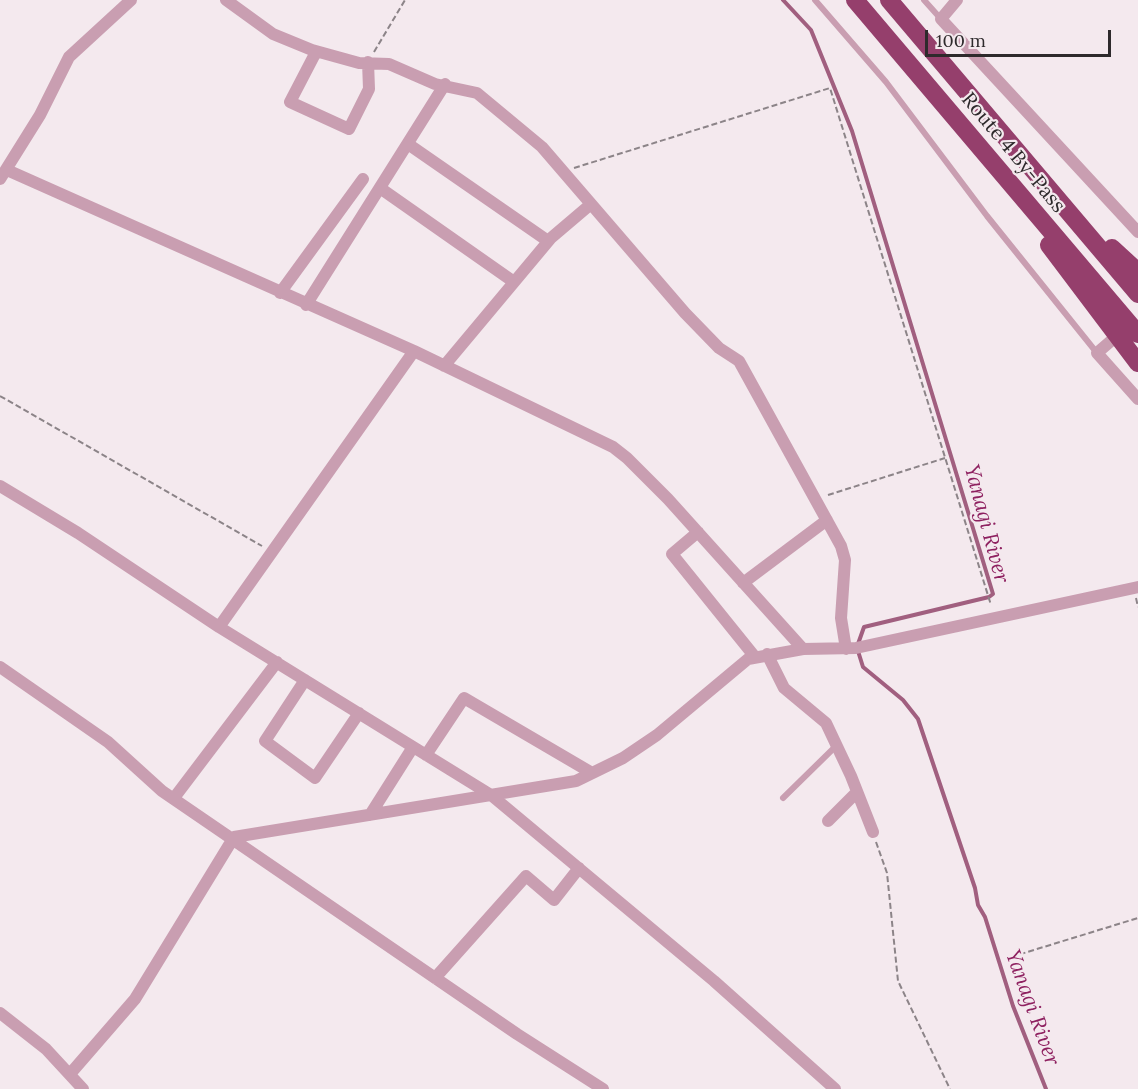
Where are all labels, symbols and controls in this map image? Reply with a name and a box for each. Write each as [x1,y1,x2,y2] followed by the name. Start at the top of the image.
[928,18,1114,56] scale bar
[936,29,986,52] text: 100 m
[956,88,1070,218] street label: Route 4 By-Pass
[958,462,1014,586] water label: Yanagi River
[999,947,1065,1069] water label: Yanagi River

